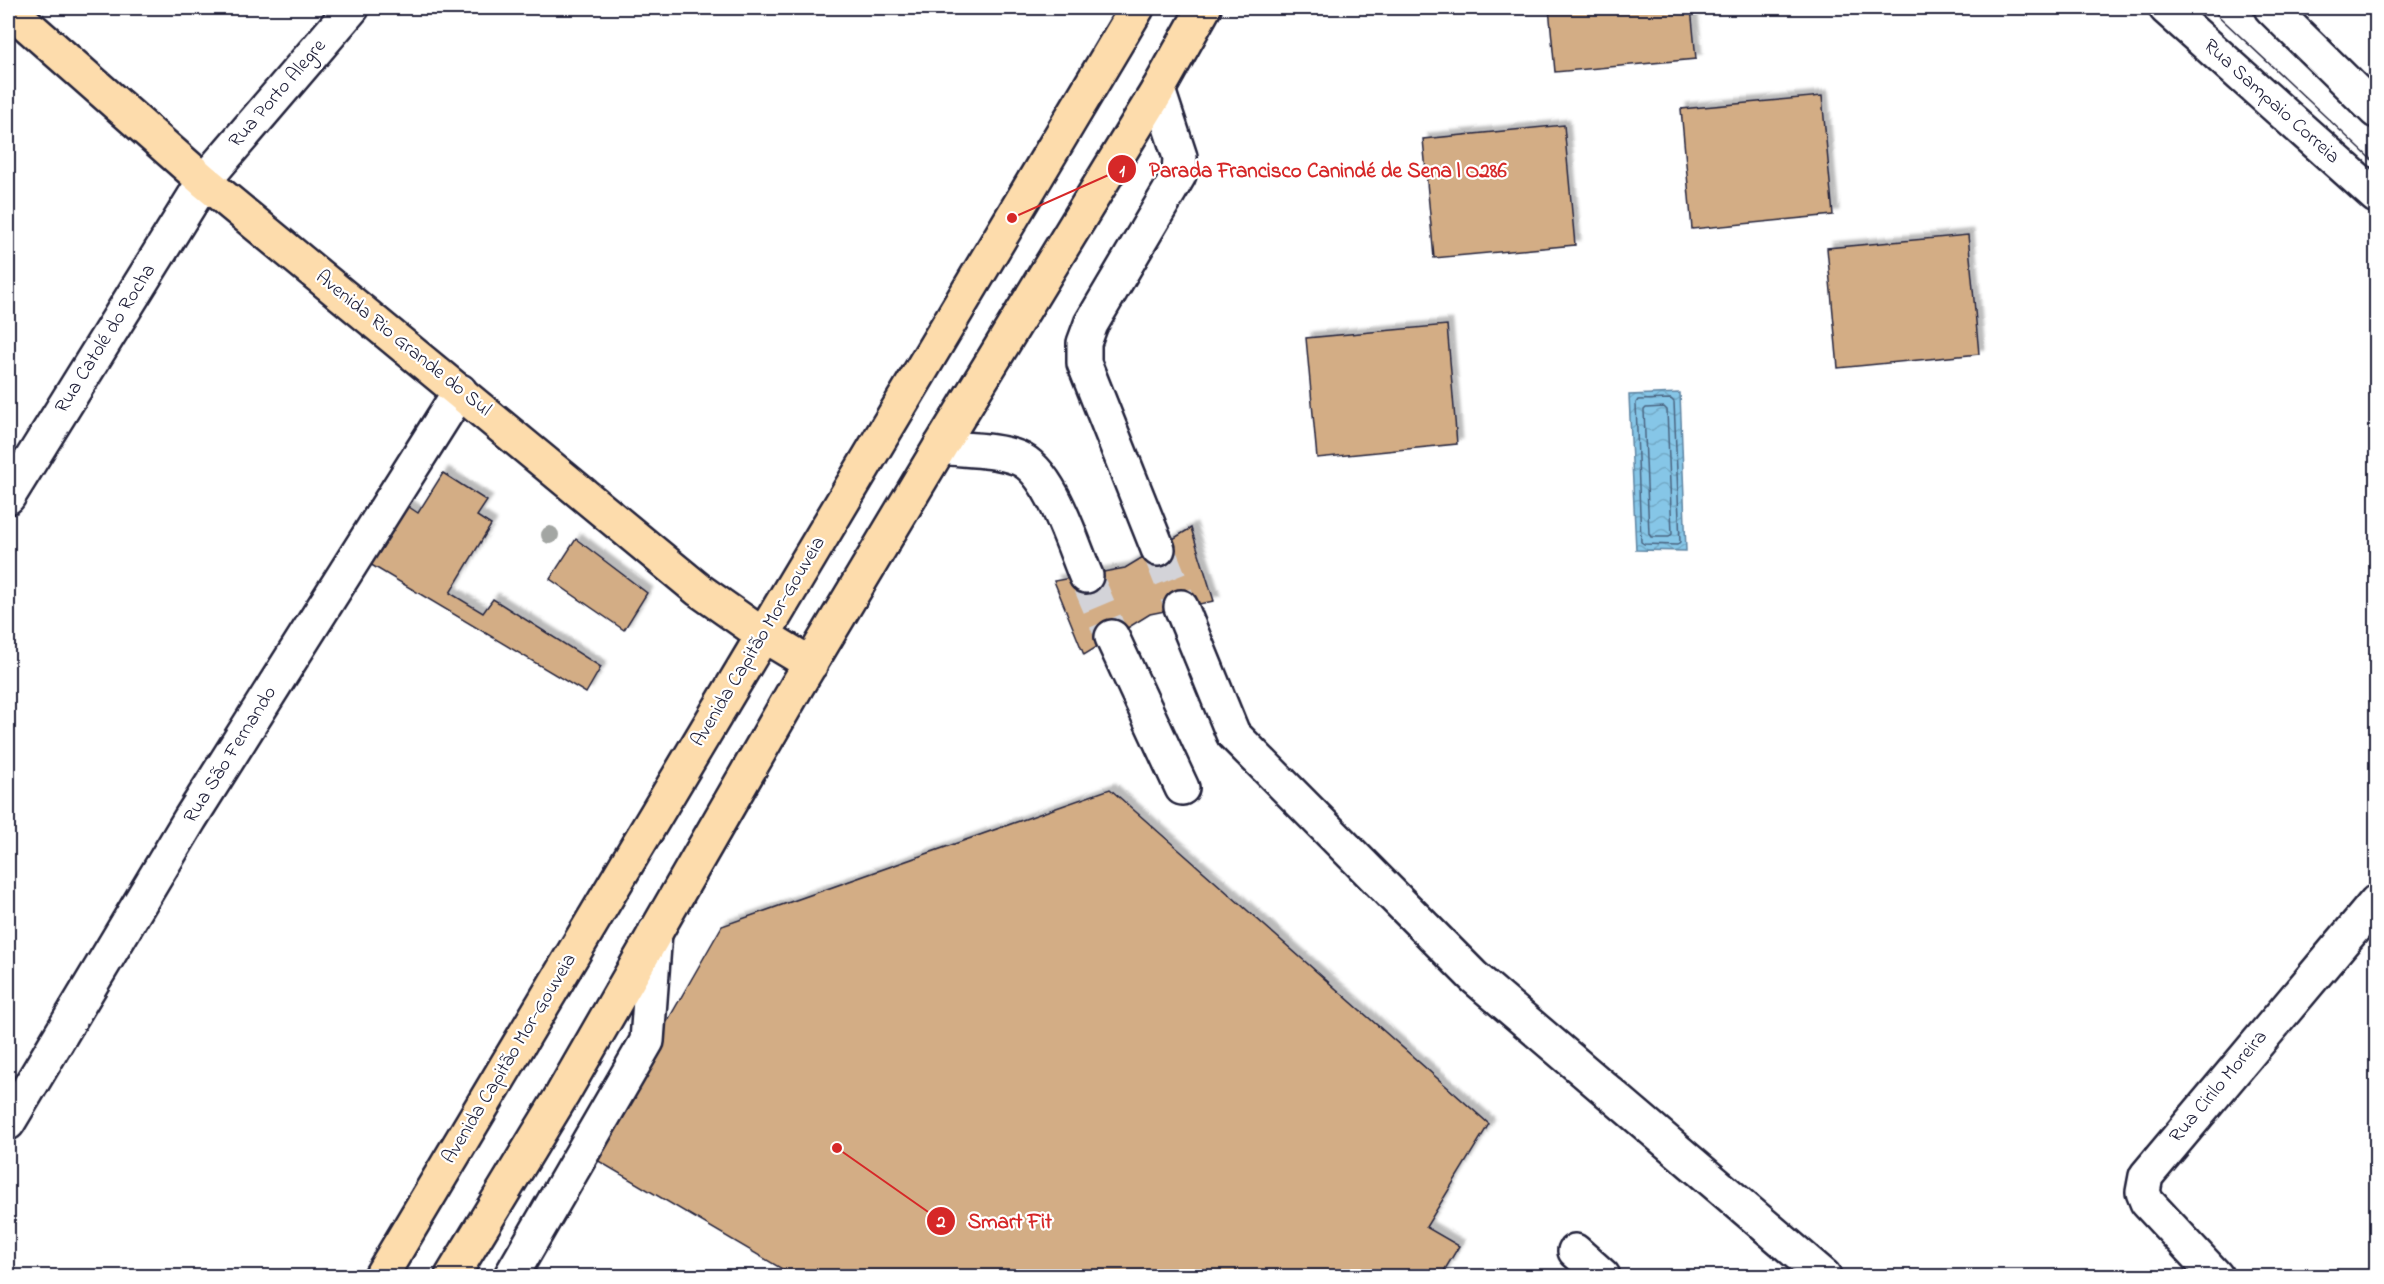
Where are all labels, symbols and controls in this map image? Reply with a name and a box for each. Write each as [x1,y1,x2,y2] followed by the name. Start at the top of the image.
[222,33,334,156] street label: Rua Porto Alegre
[2196,33,2346,171] street label: Rua Sampaio Correia
[1107,150,1519,189] callout: Parada Francisco Canindé de Sena | O286
[1149,157,1508,187] text: Parada Francisco Canindé de Sena | O286
[1119,159,1125,185] text: 1
[48,259,164,419] street label: Rua Catolé do Rocha
[309,264,497,424] street label: Avenida Rio Grande do Sul
[685,531,833,753] street label: Avenida Capitão Mor-Gouveia
[177,681,285,829] street label: Rua São Fernando
[436,948,584,1170] street label: Avenida Capitão Mor-Gouveia
[2163,1024,2275,1150] street label: Rua Cirilo Moreira
[926,1201,1065,1240] callout: Smart Fit
[968,1208,1053,1238] text: Smart Fit
[936,1210,946,1236] text: 2

